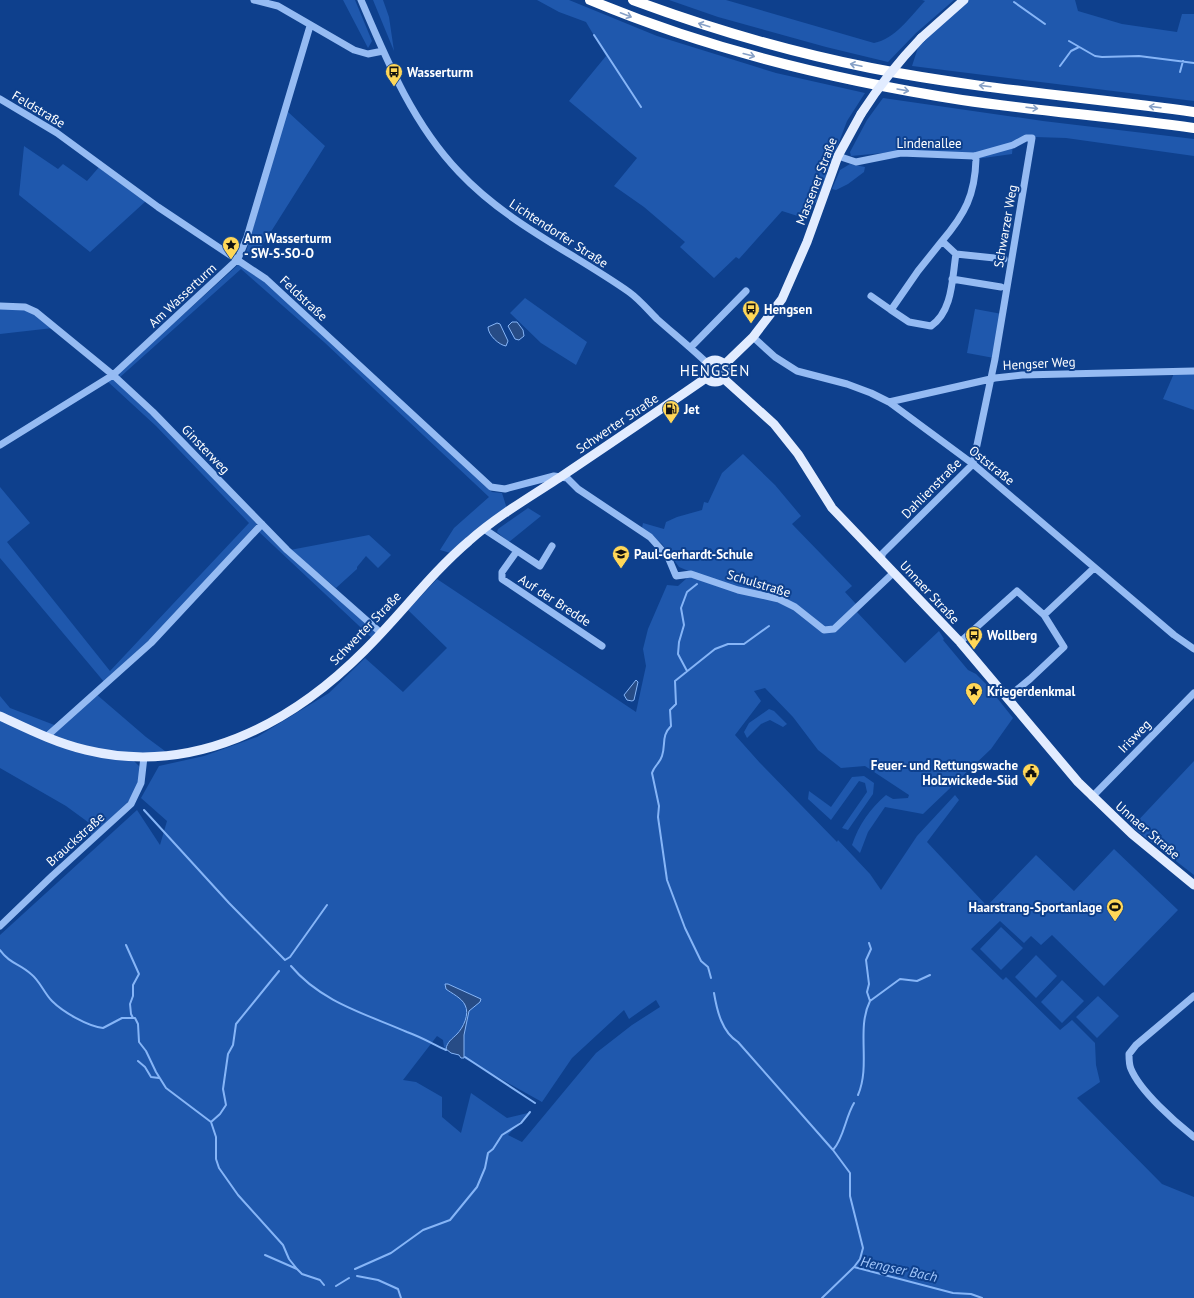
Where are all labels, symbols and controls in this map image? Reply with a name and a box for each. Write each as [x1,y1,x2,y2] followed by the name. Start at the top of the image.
[619,11,631,19] one-way arrow
[697,21,710,28] one-way arrow
[742,52,755,59] one-way arrow
[850,60,863,68] one-way arrow
[384,62,404,87] bus stop icon: Wasserturm
[407,64,473,81] place label: Wasserturm
[979,82,992,90] one-way arrow
[896,86,909,94] one-way arrow
[9,87,68,132] street label: Feldstraße
[1149,103,1162,110] one-way arrow
[1025,104,1038,112] one-way arrow
[792,135,841,227] street label: Massener Straße
[896,135,962,152] street label: Lindenallee
[990,183,1021,269] street label: Schwarzer Weg
[506,195,611,272] street label: Lichtendorfer Straße
[244,230,331,262] place label: Am Wasserturm - SW-S-SO-O
[221,235,241,260] place icon: Am Wasserturm - SW-S-SO-O
[145,260,220,331] street label: Am Wasserturm
[276,272,331,325] street label: Feldstraße
[741,299,761,324] bus stop icon: Hengsen
[764,301,812,318] place label: Hengsen
[1002,353,1076,374] street label: Hengser Weg
[680,361,750,380] district label: HENGSEN
[573,390,662,457] street label: Schwerter Straße
[661,399,681,424] fuel station icon: Jet
[683,401,700,418] place label: Jet
[178,421,233,478] street label: Ginsterweg
[965,442,1018,489] street label: Oststraße
[898,455,965,522] street label: Dahlienstraße
[611,544,631,569] school or university icon: Paul-Gerhardt-Schule
[634,546,754,563] place label: Paul-Gerhardt-Schule
[896,557,963,627] street label: Unnaer Straße
[725,566,793,601] street label: Schulstraße
[515,571,594,630] street label: Auf der Bredde
[326,588,405,669] street label: Schwerter Straße
[964,625,984,650] bus stop icon: Wollberg
[987,627,1037,644] place label: Wollberg
[964,681,984,706] place icon: Kriegerdenkmal
[987,683,1076,700] place label: Kriegerdenkmal
[1114,716,1154,757] street label: Irisweg
[871,757,1018,789] place label: Feuer- und Rettungswache Holzwickede-Süd
[1021,762,1041,787] public building icon: Feuer- und Rettungswache Holzwickede-Süd
[1112,798,1183,863] street label: Unnaer Straße
[43,809,108,870] street label: Brauckstraße
[1105,897,1125,922] sports icon: Haarstrang-Sportanlage
[969,899,1102,916] place label: Haarstrang-Sportanlage
[859,1252,939,1286] water label: Hengser Bach

